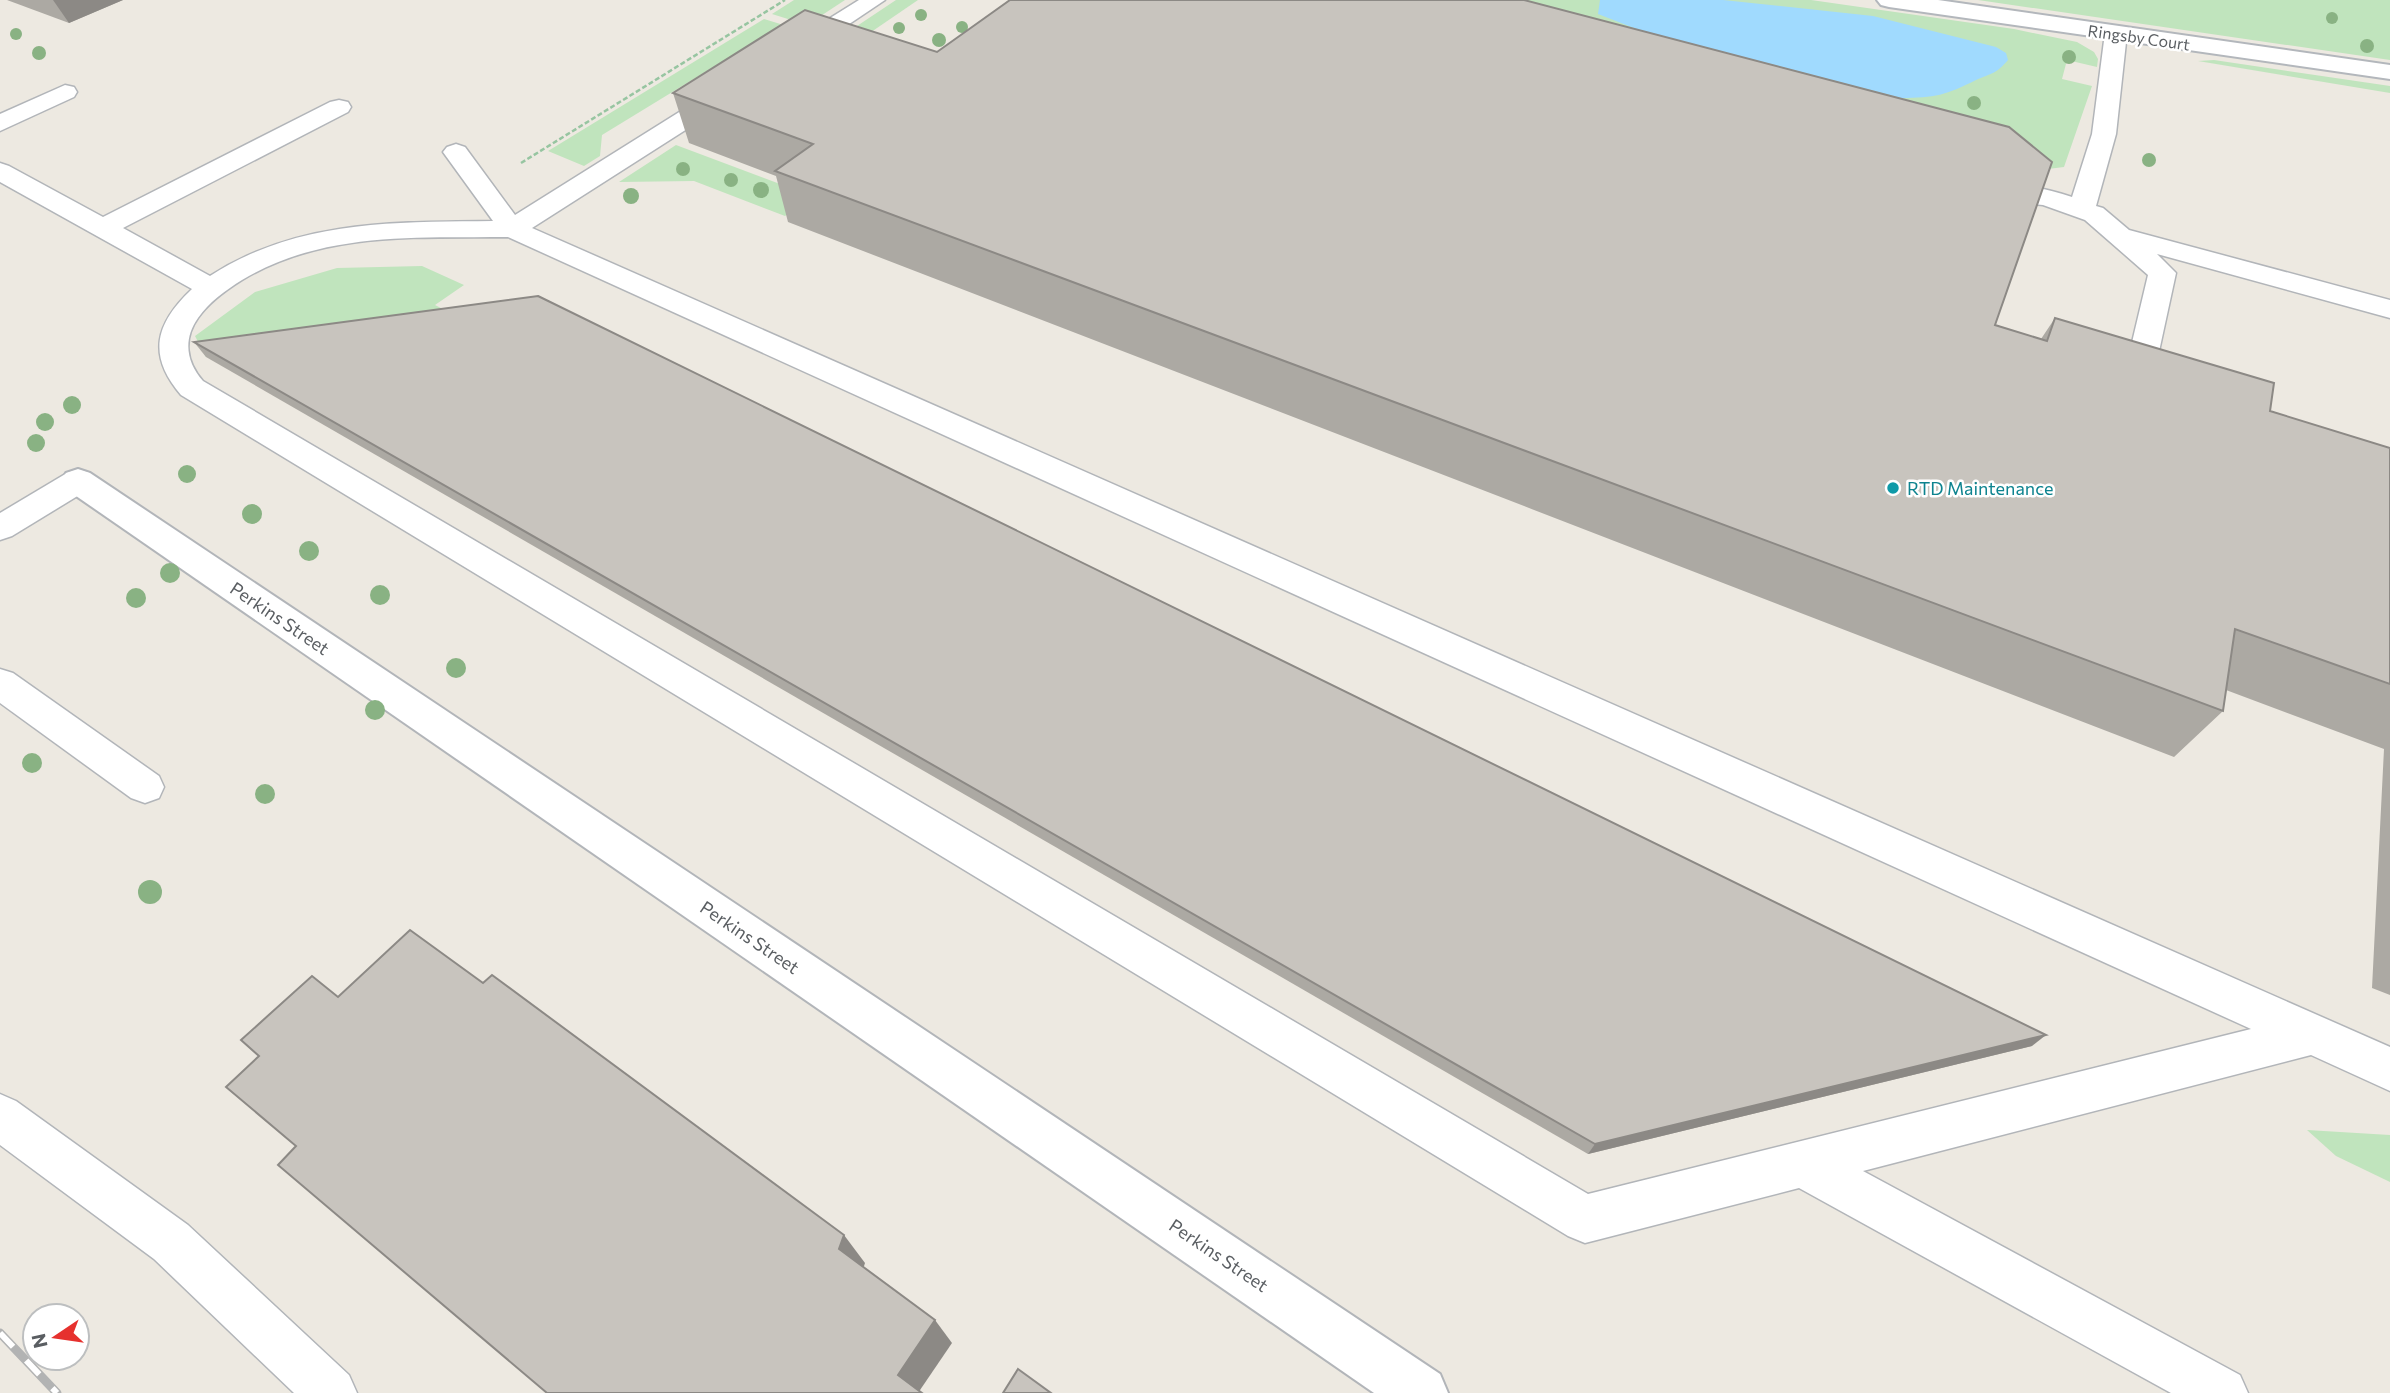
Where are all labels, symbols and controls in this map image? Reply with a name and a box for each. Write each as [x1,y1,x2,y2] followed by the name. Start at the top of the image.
[2087,20,2192,54] street label: Ringsby Court
[1907,477,2054,499] place label: RTD Maintenance
[1885,480,1901,496] marker: RTD Maintenance
[226,577,334,659] street label: Perkins Street
[696,896,804,978] street label: Perkins Street
[1165,1214,1273,1296] street label: Perkins Street
[21,1302,91,1372] north arrow
[26,1331,52,1350] text: N

